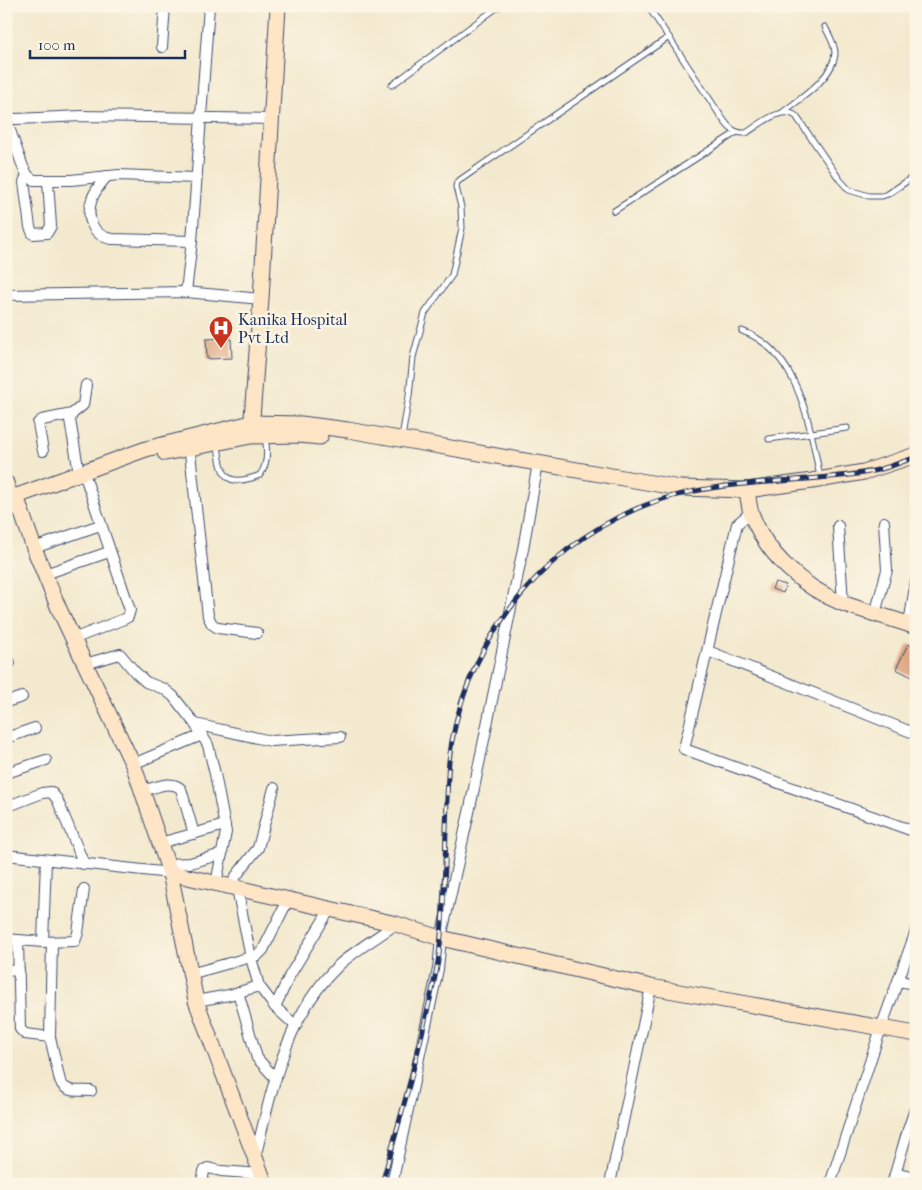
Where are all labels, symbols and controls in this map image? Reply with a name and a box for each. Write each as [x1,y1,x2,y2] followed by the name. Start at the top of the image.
[30,28,185,60] scale bar
[38,36,76,54] text: 100 m
[238,310,348,347] place label: Kanika Hospital Pvt Ltd
[208,315,234,349] hospital icon: Kanika Hospital Pvt Ltd

